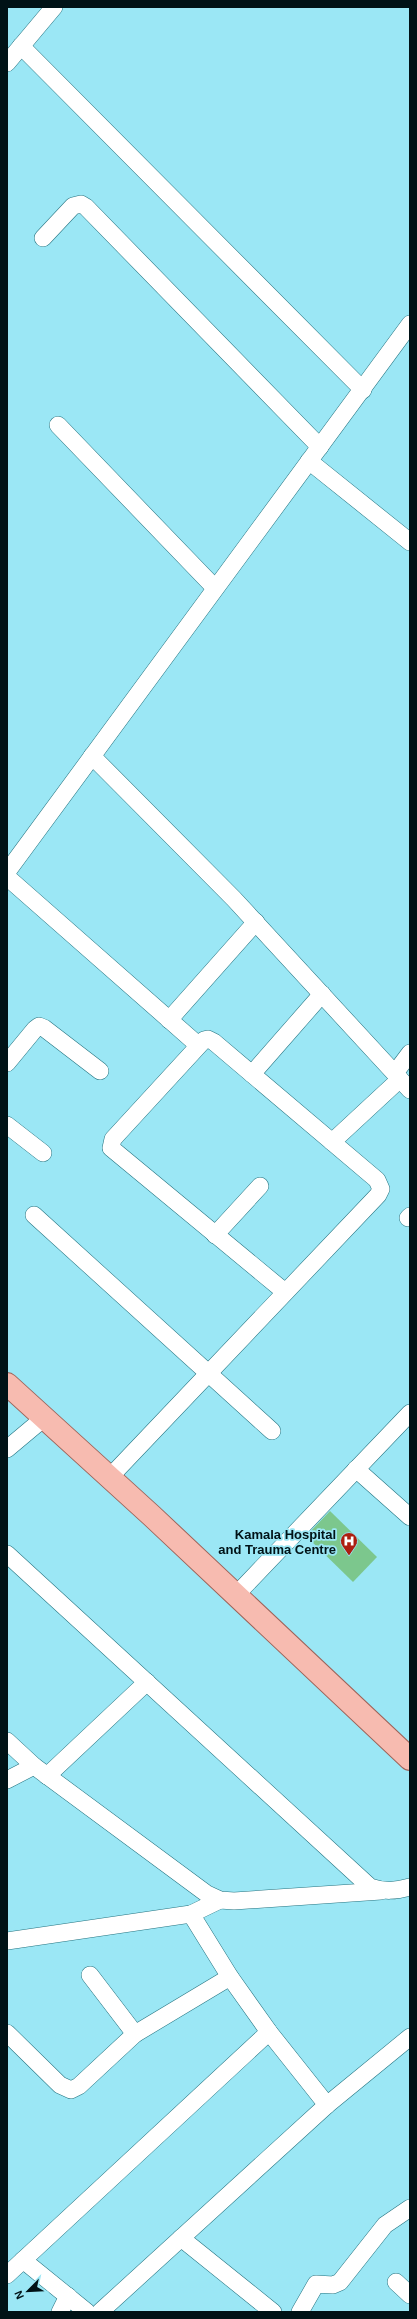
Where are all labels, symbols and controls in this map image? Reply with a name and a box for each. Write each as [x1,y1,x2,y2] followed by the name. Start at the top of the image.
[218,1527,336,1557] place label: Kamala Hospital and Trauma Centre
[339,1531,359,1556] hospital icon: Kamala Hospital and Trauma Centre
[8,2271,48,2311] north arrow
[12,2289,26,2301] text: N

